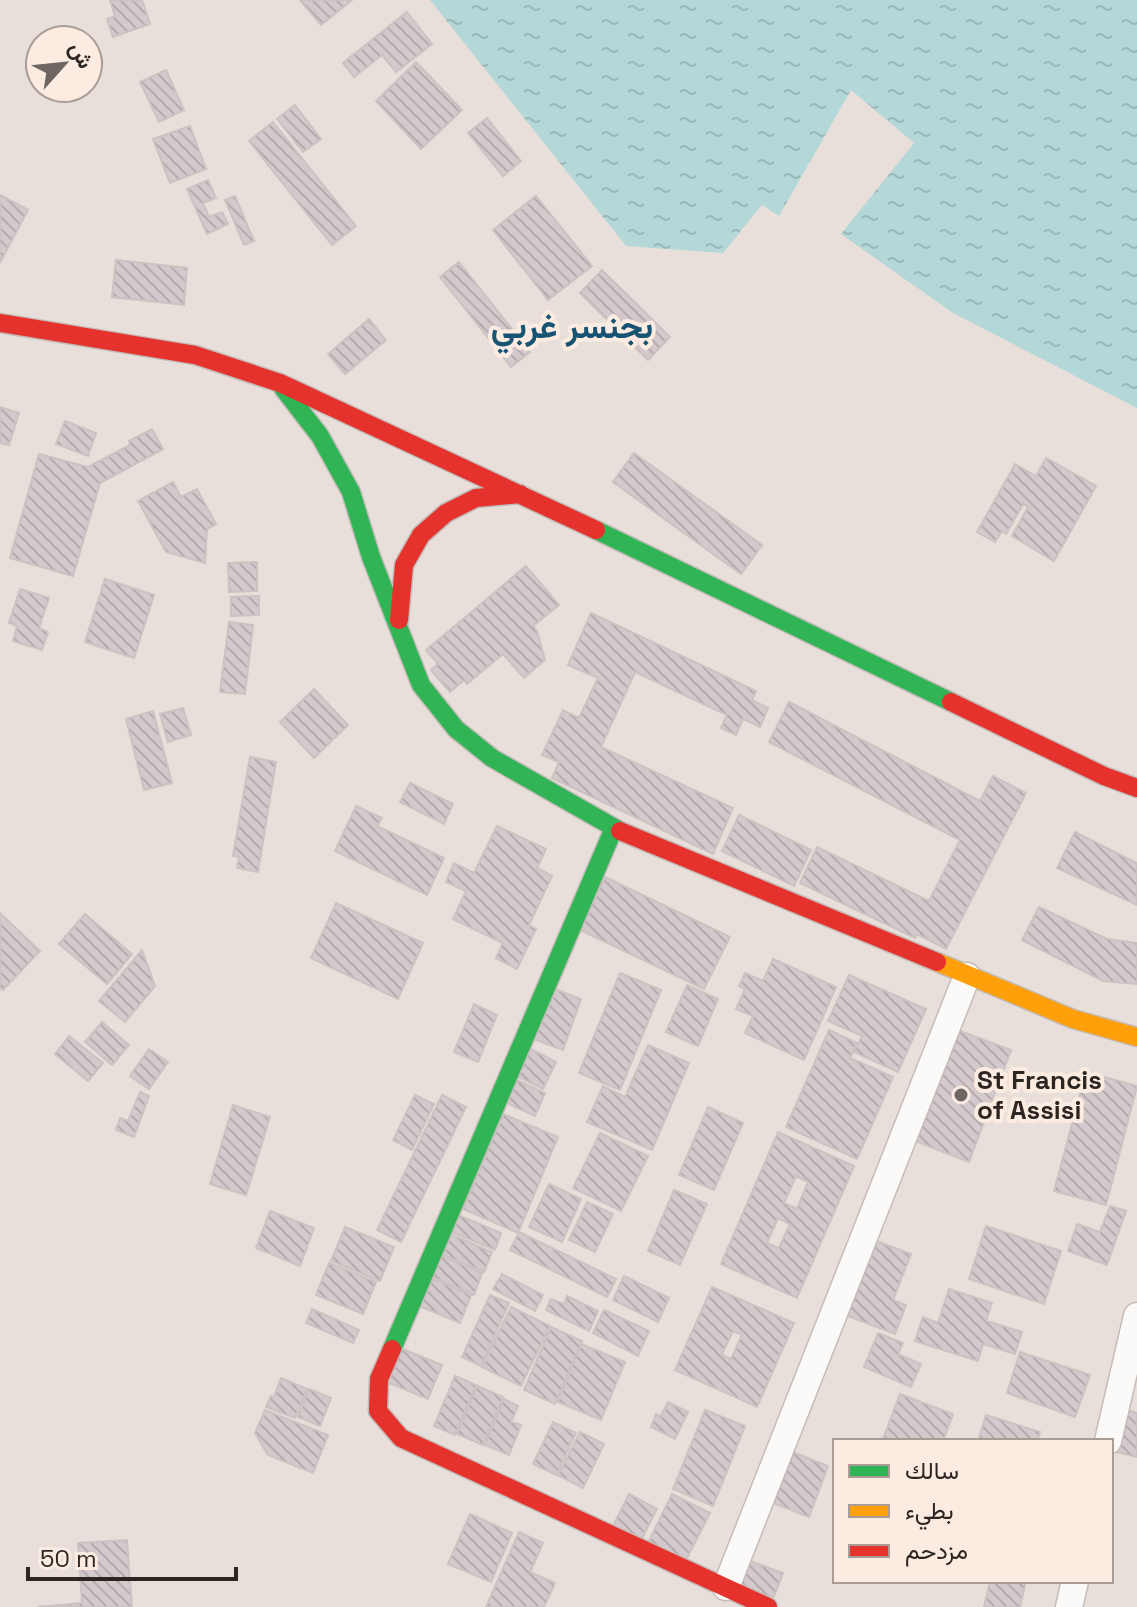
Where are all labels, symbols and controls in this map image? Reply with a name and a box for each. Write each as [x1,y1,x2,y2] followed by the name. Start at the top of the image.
[24,24,104,104] north arrow
[63,37,100,73] text: ش
[491,305,653,354] district label: بجنسر غربي
[977,1063,1102,1127] place label: St Francis of Assisi
[952,1086,970,1104] marker: St Francis of Assisi
[833,1439,1113,1583] legend
[905,1455,959,1486] text: سالك
[905,1495,954,1530] text: بطيء
[28,1531,236,1581] scale bar
[905,1535,968,1567] text: مزدحم
[40,1543,97,1574] text: 50 m

